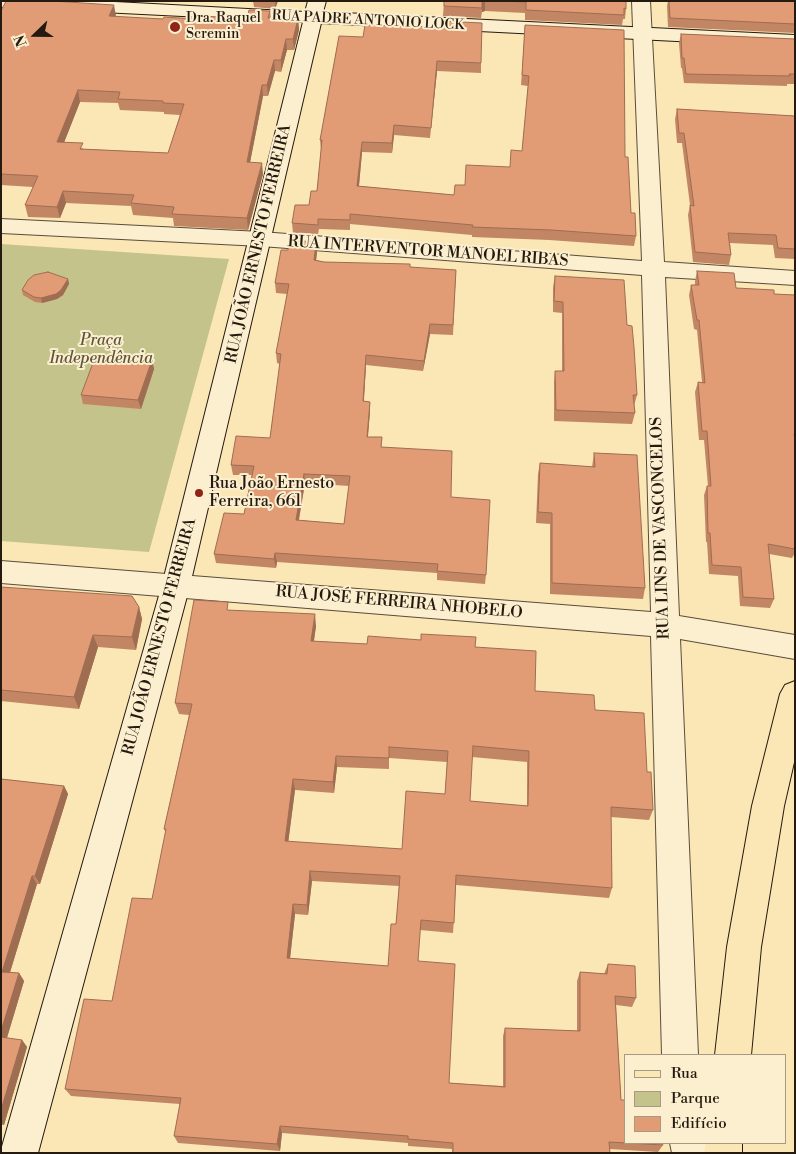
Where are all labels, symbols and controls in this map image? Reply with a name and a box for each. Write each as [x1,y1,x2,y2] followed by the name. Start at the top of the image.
[271,8,465,34] street label: RUA PADRE ANTONIO LOCK
[10,10,60,60] north arrow
[186,11,261,44] place label: Dra. Raquel Scremin
[168,20,182,34] marker: Dra. Raquel Scremin
[11,32,32,49] text: N
[222,122,296,366] street label: RUA JOÃO ERNESTO FERREIRA
[287,233,569,271] street label: RUA INTERVENTOR MANOEL RIBAS
[49,331,153,369] park label: Praça Independência
[648,416,674,640] street label: RUA LINS DE VASCONCELOS
[209,474,334,512] place label: Rua João Ernesto Ferreira, 661
[193,487,205,499] marker: Rua João Ernesto Ferreira, 661
[119,516,201,758] street label: RUA JOÃO ERNESTO FERREIRA
[275,583,523,623] street label: RUA JOSÉ FERREIRA NHOBELO
[624,1054,786,1144] legend
[671,1064,698,1083] text: Rua
[671,1089,720,1108] text: Parque
[671,1114,727,1133] text: Edifício

